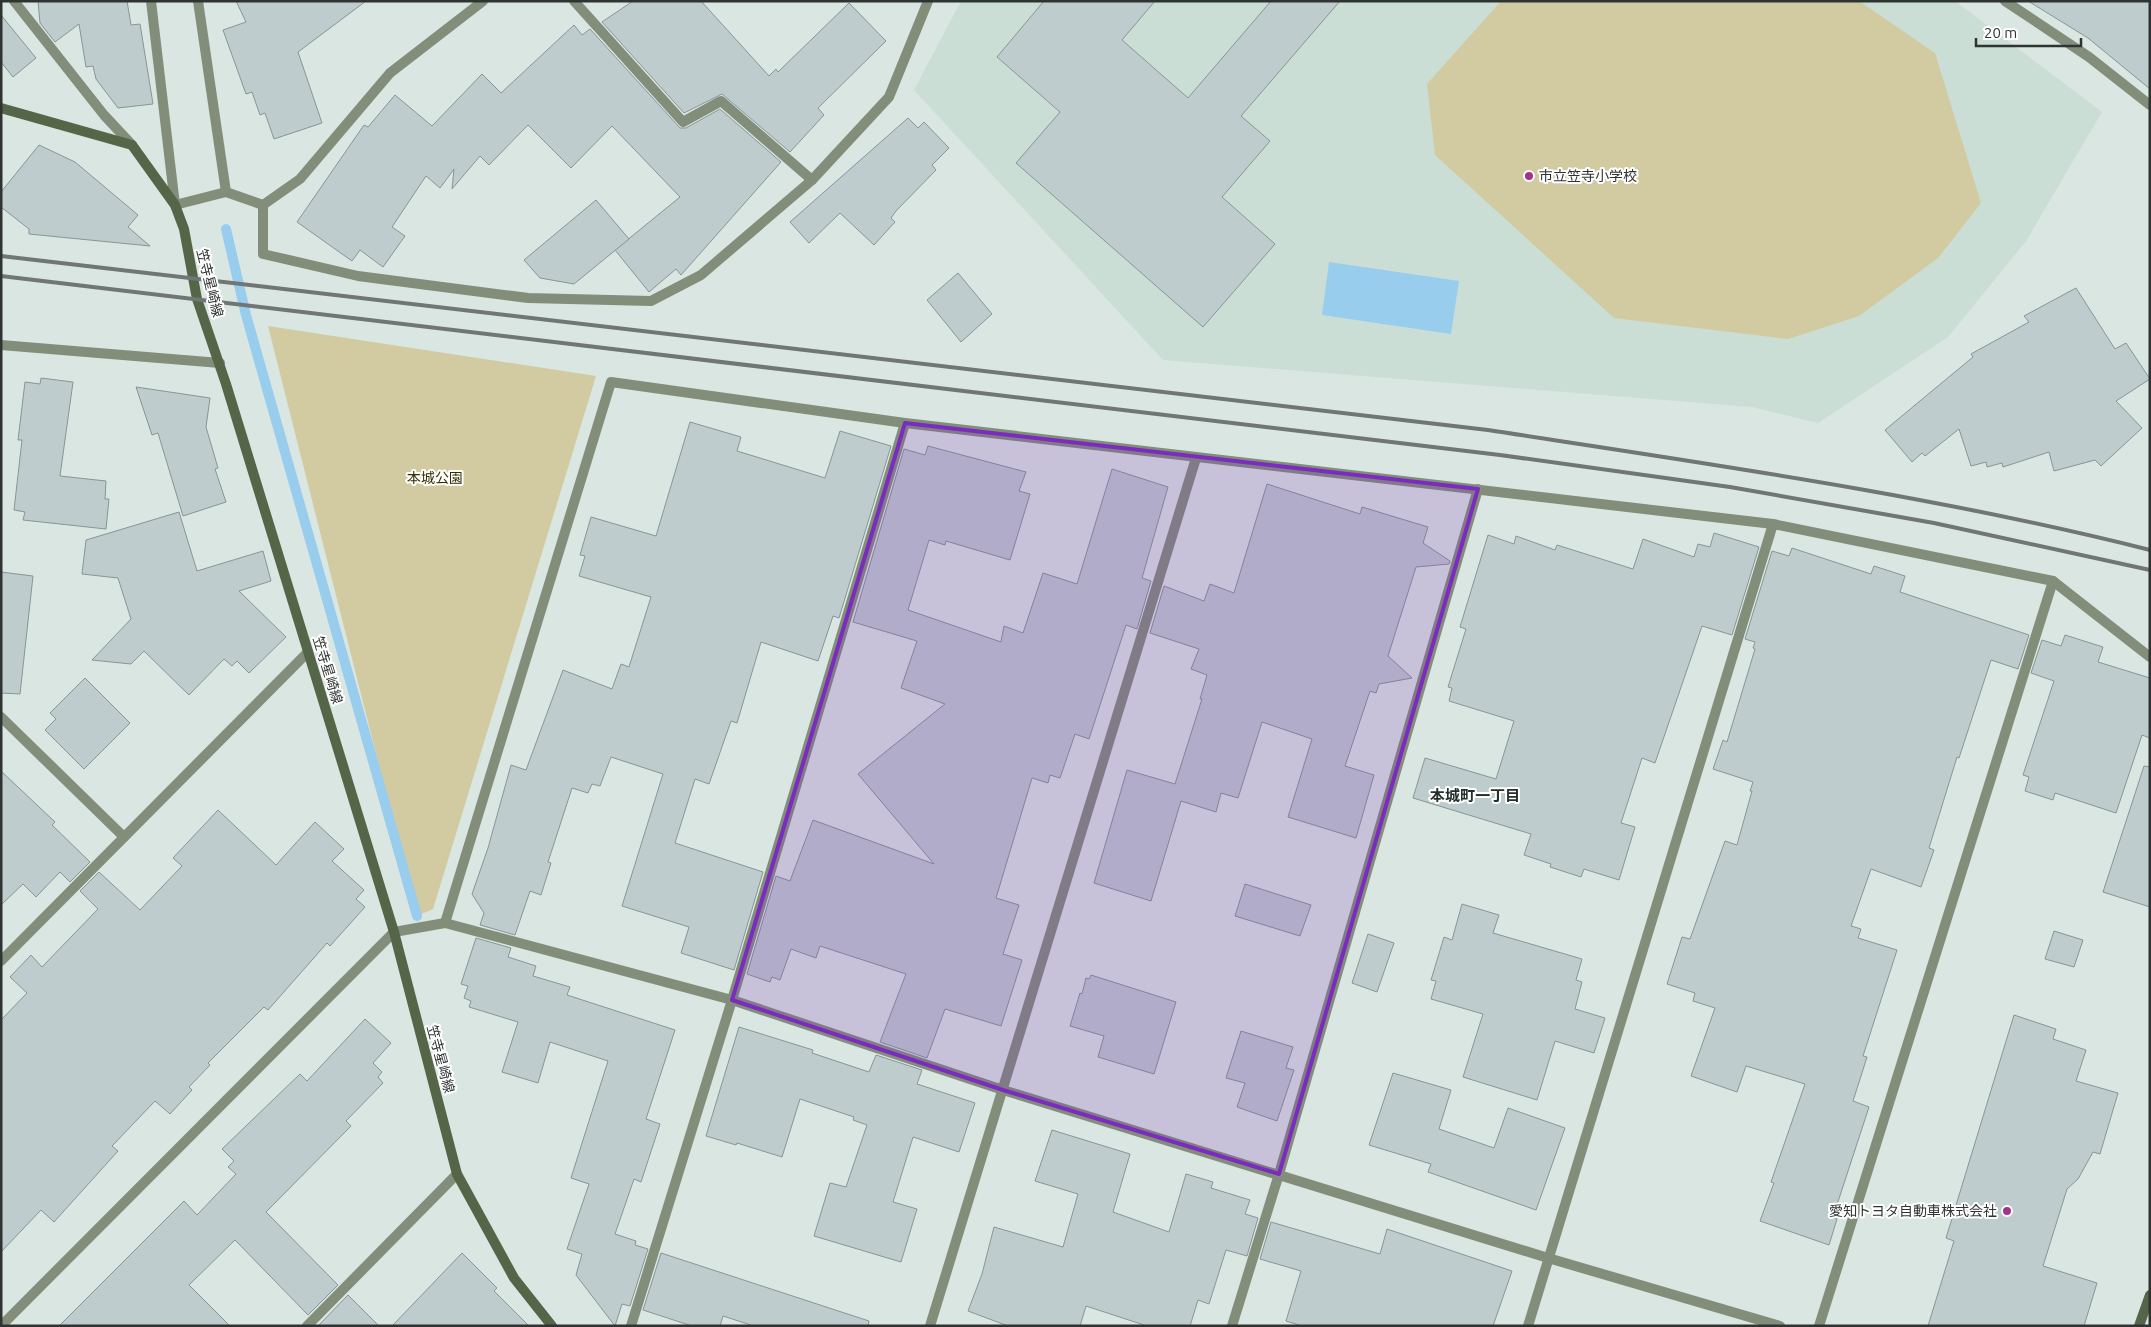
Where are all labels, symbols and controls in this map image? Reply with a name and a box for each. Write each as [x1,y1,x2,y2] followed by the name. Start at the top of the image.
[1976,15,2081,47] scale bar
[1984,24,2017,41] text: 20 m
[1539,168,1637,184] place label: 市立笠寺小学校
[1523,170,1535,182] marker: 市立笠寺小学校
[194,247,226,319] street label: 笠寺星崎線
[407,470,463,486] park label: 本城公園
[310,634,346,706] street label: 笠寺星崎線
[1430,787,1520,804] district label: 本城町一丁目
[424,1023,458,1095] street label: 笠寺星崎線
[1829,1203,1997,1219] place label: 愛知トヨタ自動車株式会社
[2001,1205,2013,1217] marker: 愛知トヨタ自動車株式会社

